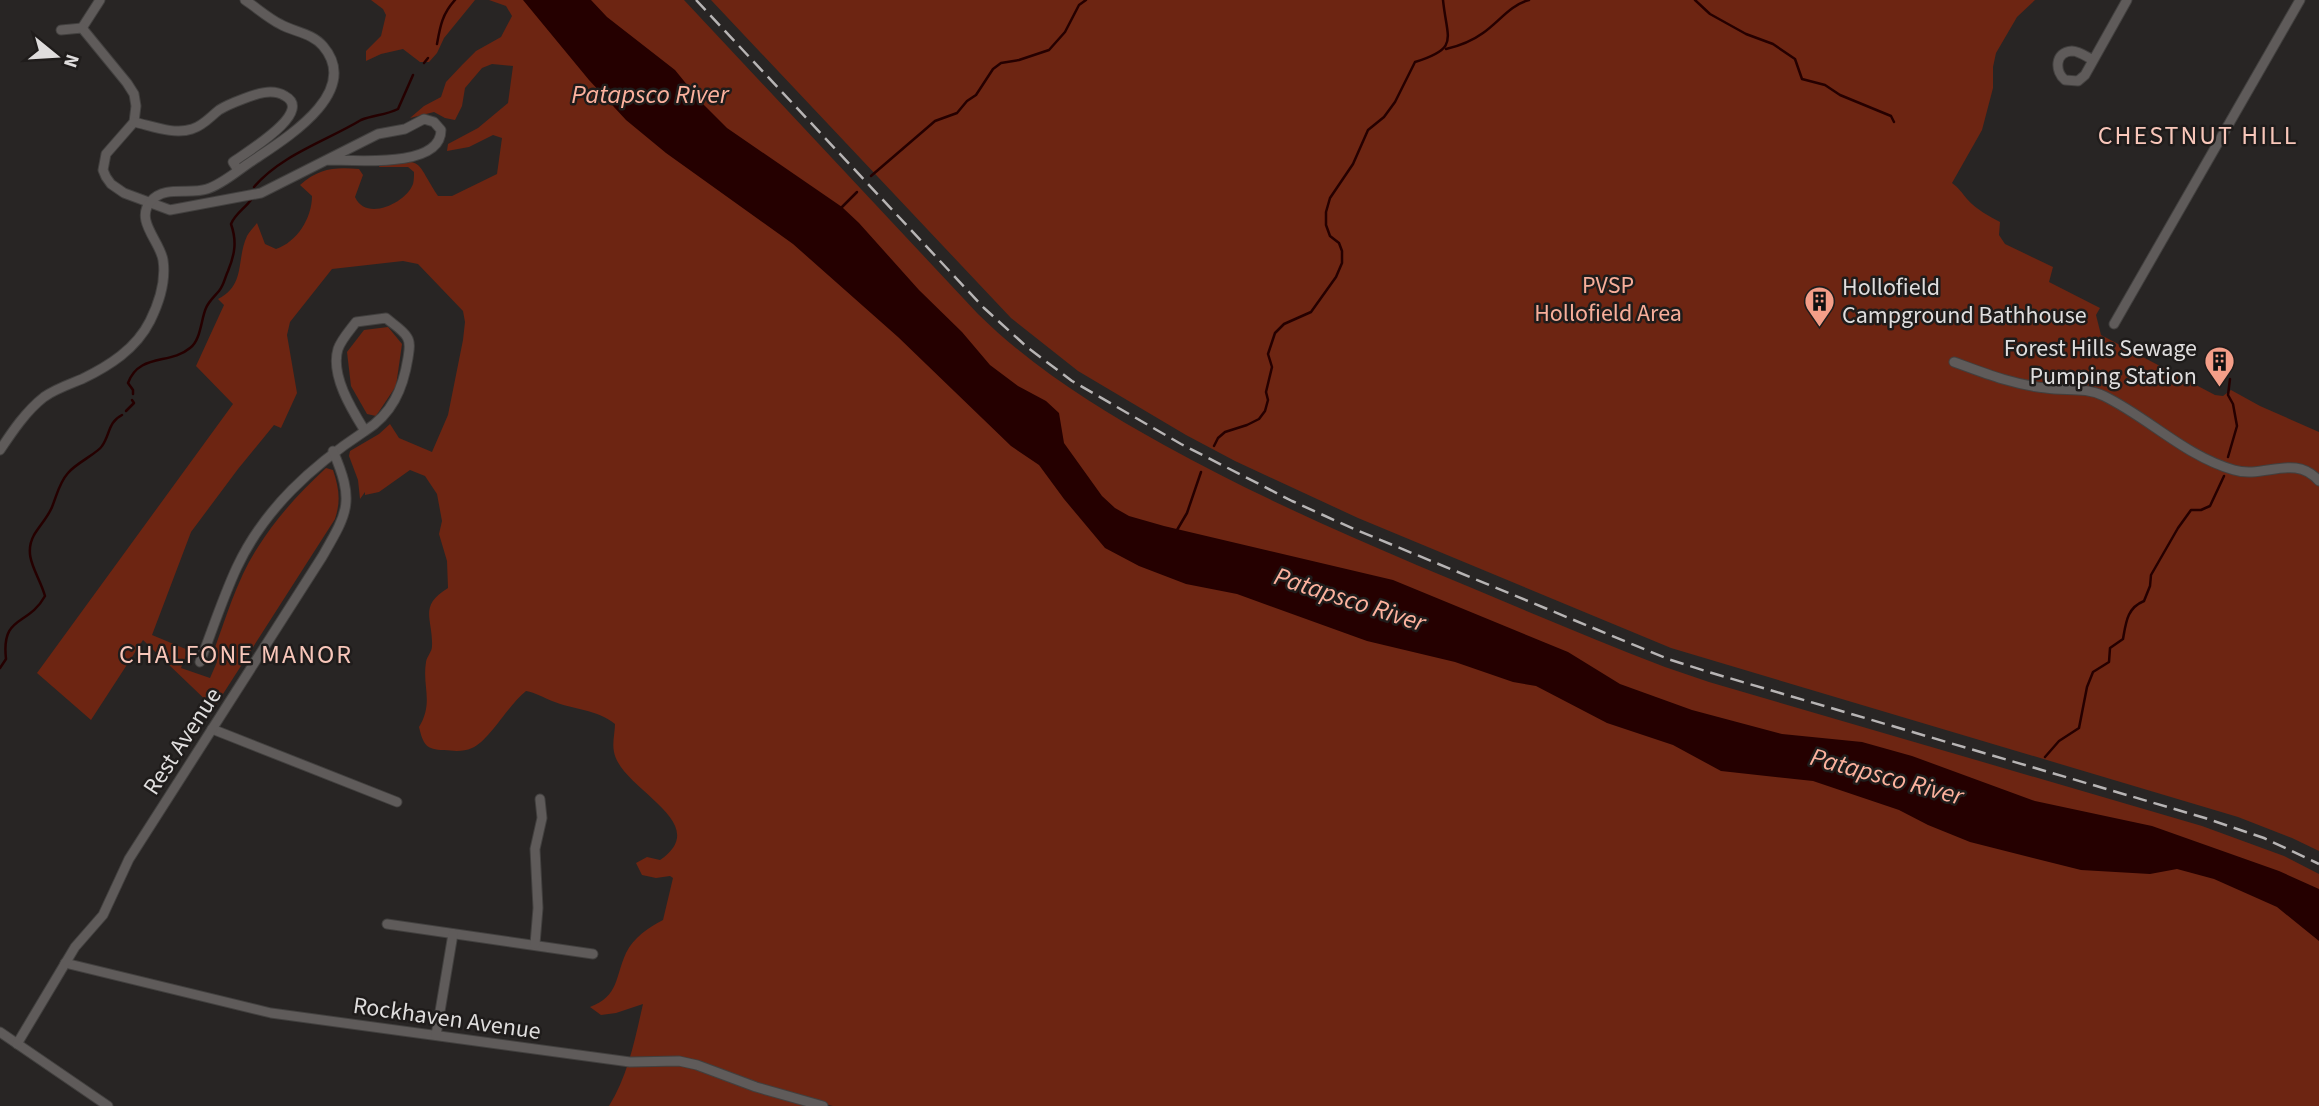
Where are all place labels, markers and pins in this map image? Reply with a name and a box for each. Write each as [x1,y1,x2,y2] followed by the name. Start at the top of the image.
[1842,270,2087,333] place label: Hollofield Campground Bathhouse
[1802,284,1836,328] building icon: Hollofield Campground Bathhouse
[2004,331,2197,394] place label: Forest Hills Sewage Pumping Station
[2203,345,2237,389] building icon: Forest Hills Sewage Pumping Station

